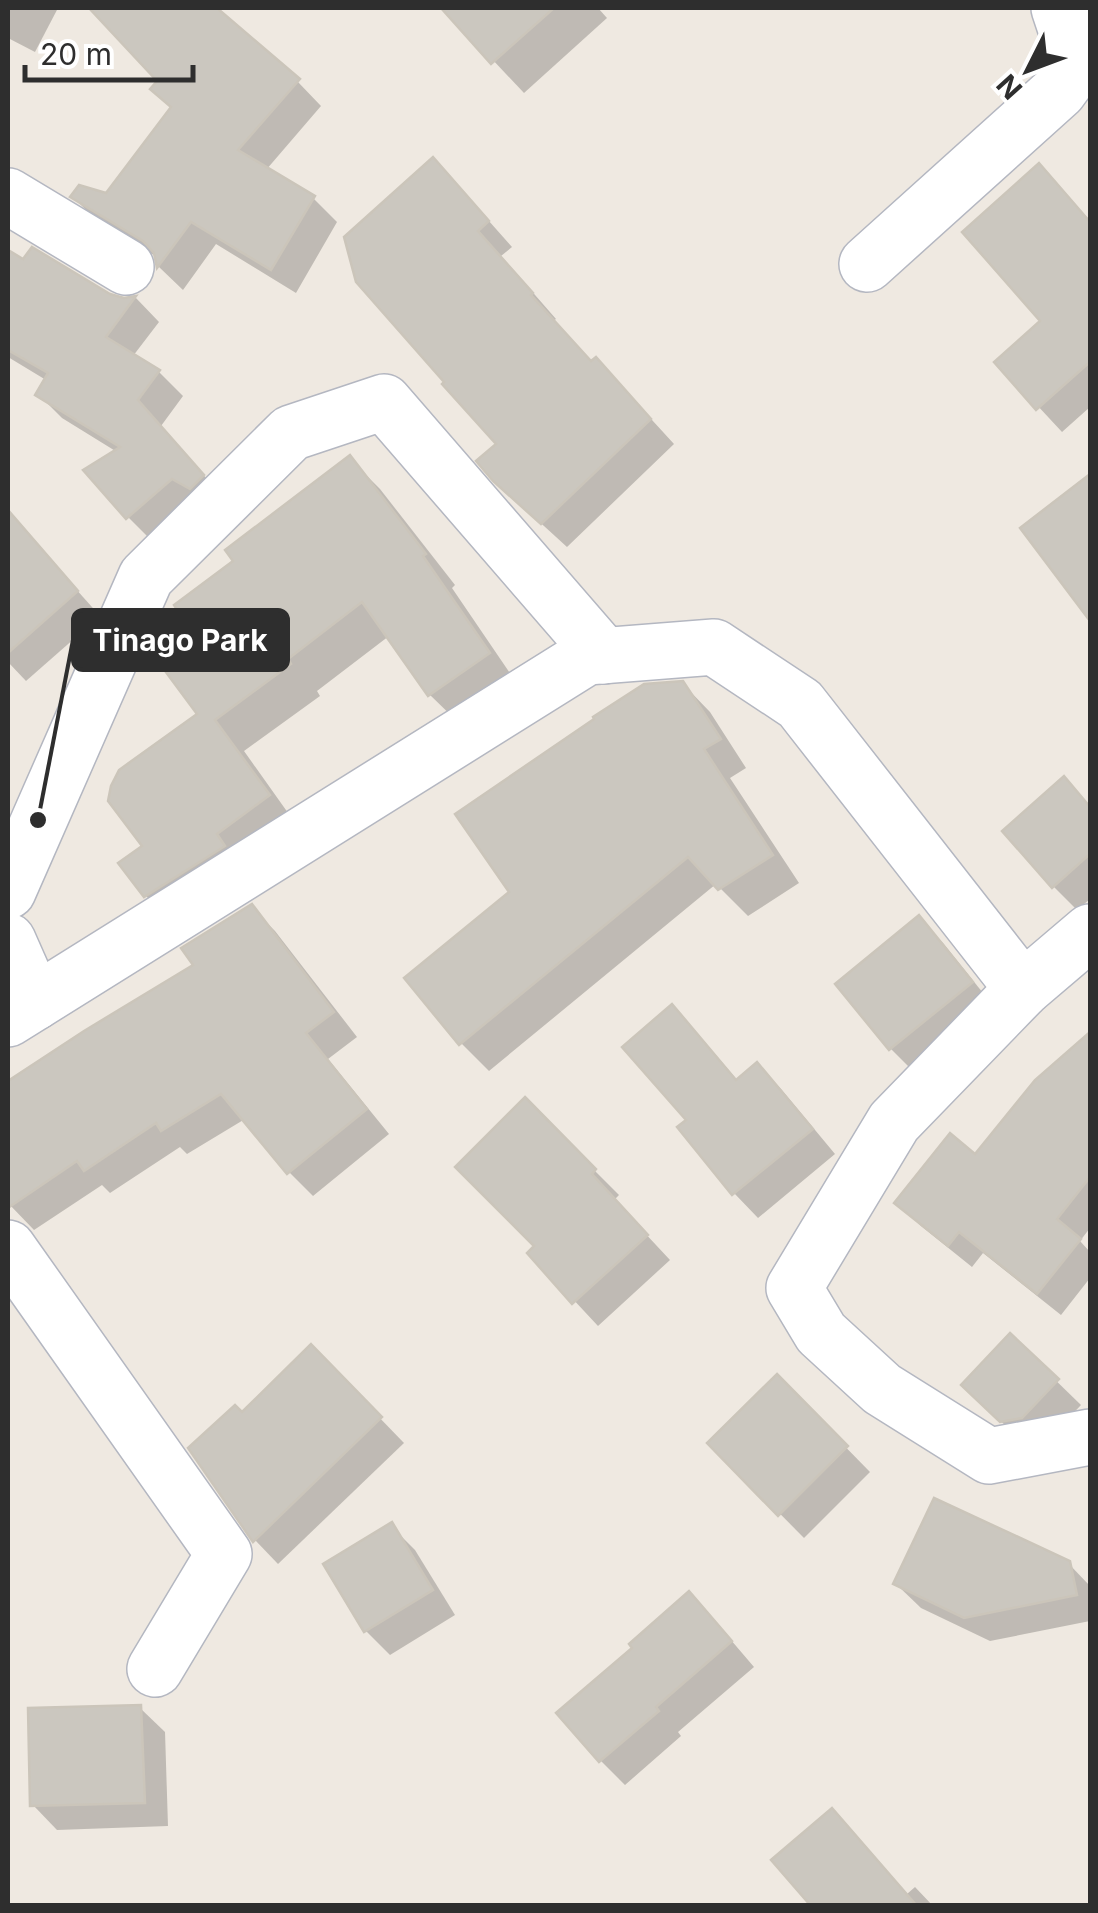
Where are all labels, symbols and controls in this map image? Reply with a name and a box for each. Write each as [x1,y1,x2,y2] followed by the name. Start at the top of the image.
[25,20,192,82] scale bar
[978,20,1078,120] north arrow
[40,36,112,72] text: 20 m
[990,67,1029,106] text: N
[73,610,288,670] callout: Tinago Park
[92,622,268,658] text: Tinago Park

